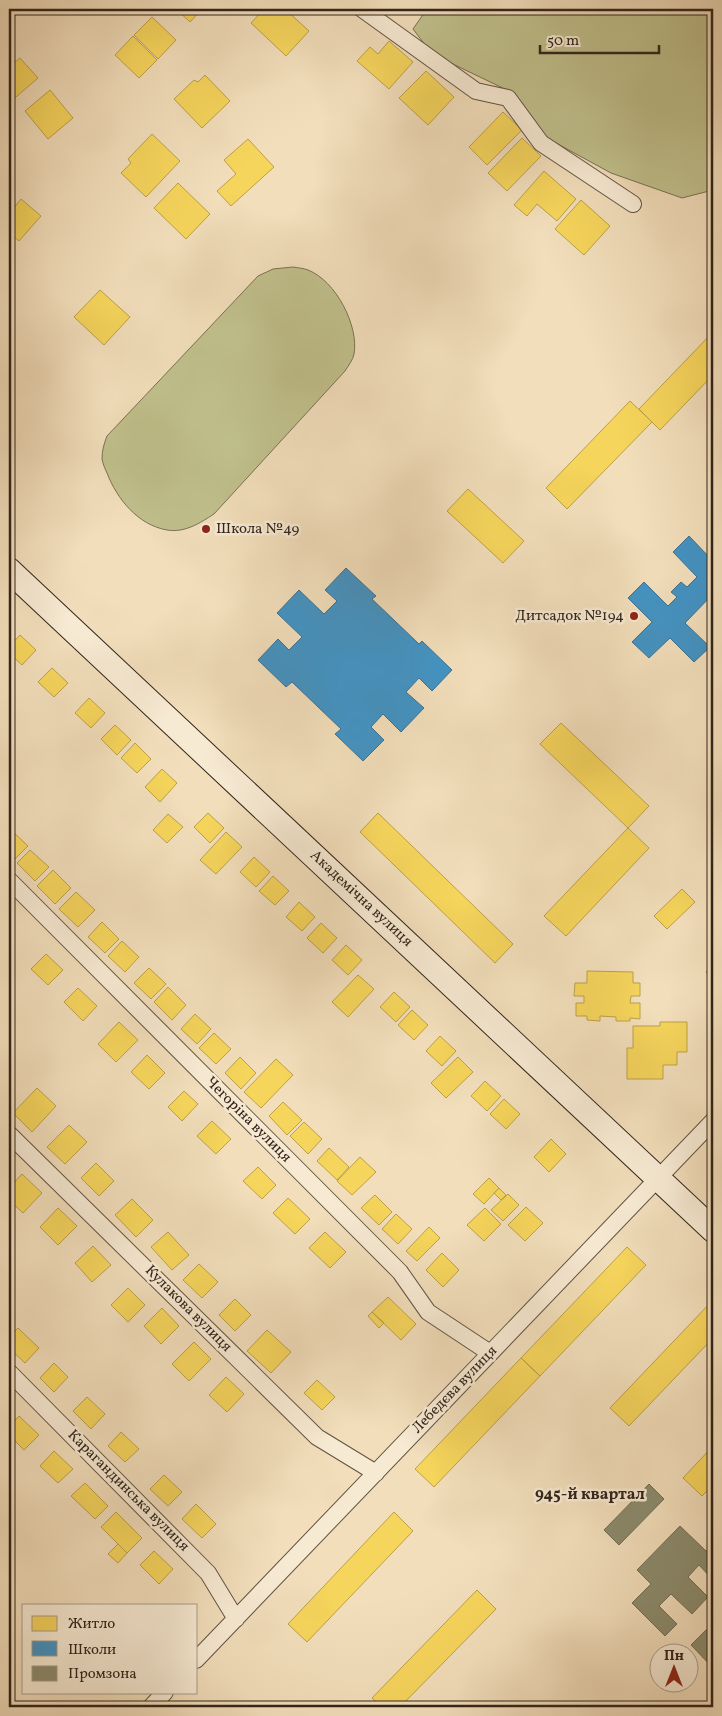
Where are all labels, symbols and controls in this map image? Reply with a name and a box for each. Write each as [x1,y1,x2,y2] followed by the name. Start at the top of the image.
[540,22,658,54] scale bar
[547,31,579,52] text: 50 m
[216,519,300,540] place label: Школа №49
[200,523,212,535] marker: Школа №49
[515,606,624,627] place label: Дитсадок №194
[628,610,640,622] marker: Дитсадок №194
[305,846,417,952] street label: Академічна вулиця
[200,1072,296,1168] street label: Чегоріна вулиця
[140,1261,236,1357] street label: Кулакова вулиця
[408,1341,503,1439] street label: Лебедєва вулиця
[62,1425,194,1557] street label: Карагандинська вулиця
[535,1484,645,1506] district label: 945-й квартал
[22,1604,198,1694] legend
[68,1614,115,1635] text: Житло
[68,1640,116,1661] text: Школи
[650,1644,700,1694] north arrow
[664,1647,684,1666] text: Пн
[68,1664,137,1685] text: Промзона

